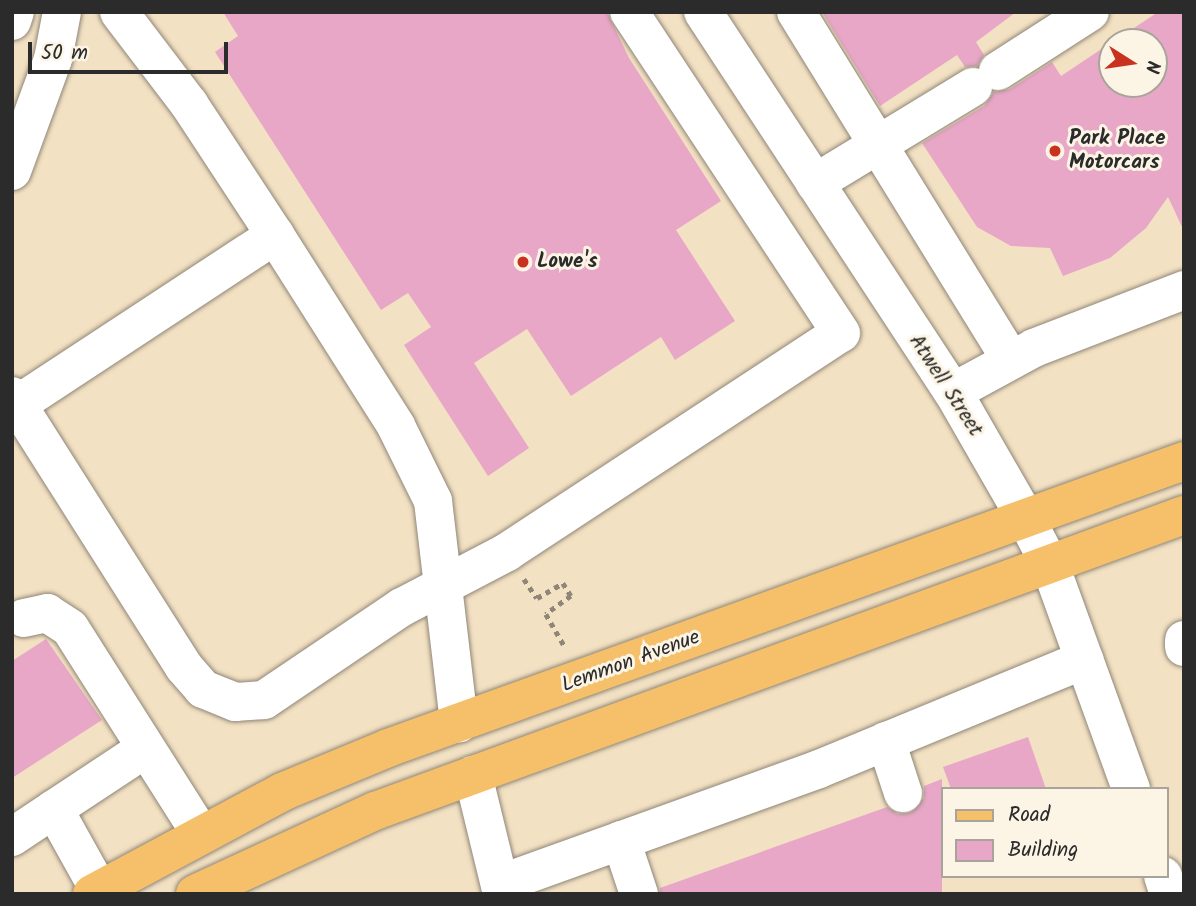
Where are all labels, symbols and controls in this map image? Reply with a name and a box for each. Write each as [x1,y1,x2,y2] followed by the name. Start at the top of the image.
[32,28,231,72] scale bar
[1098,28,1168,98] north arrow
[41,37,88,70] text: 50 m
[1136,58,1168,76] text: N
[1069,126,1166,176] place label: Park Place Motorcars
[1047,143,1063,159] marker: Park Place Motorcars
[537,249,598,275] place label: Lowe's
[515,254,531,270] marker: Lowe's
[903,330,987,442] street label: Atwell Street
[558,625,704,699] street label: Lemmon Avenue
[940,787,1168,878] legend
[1008,799,1050,832] text: Road
[1008,834,1078,867] text: Building

